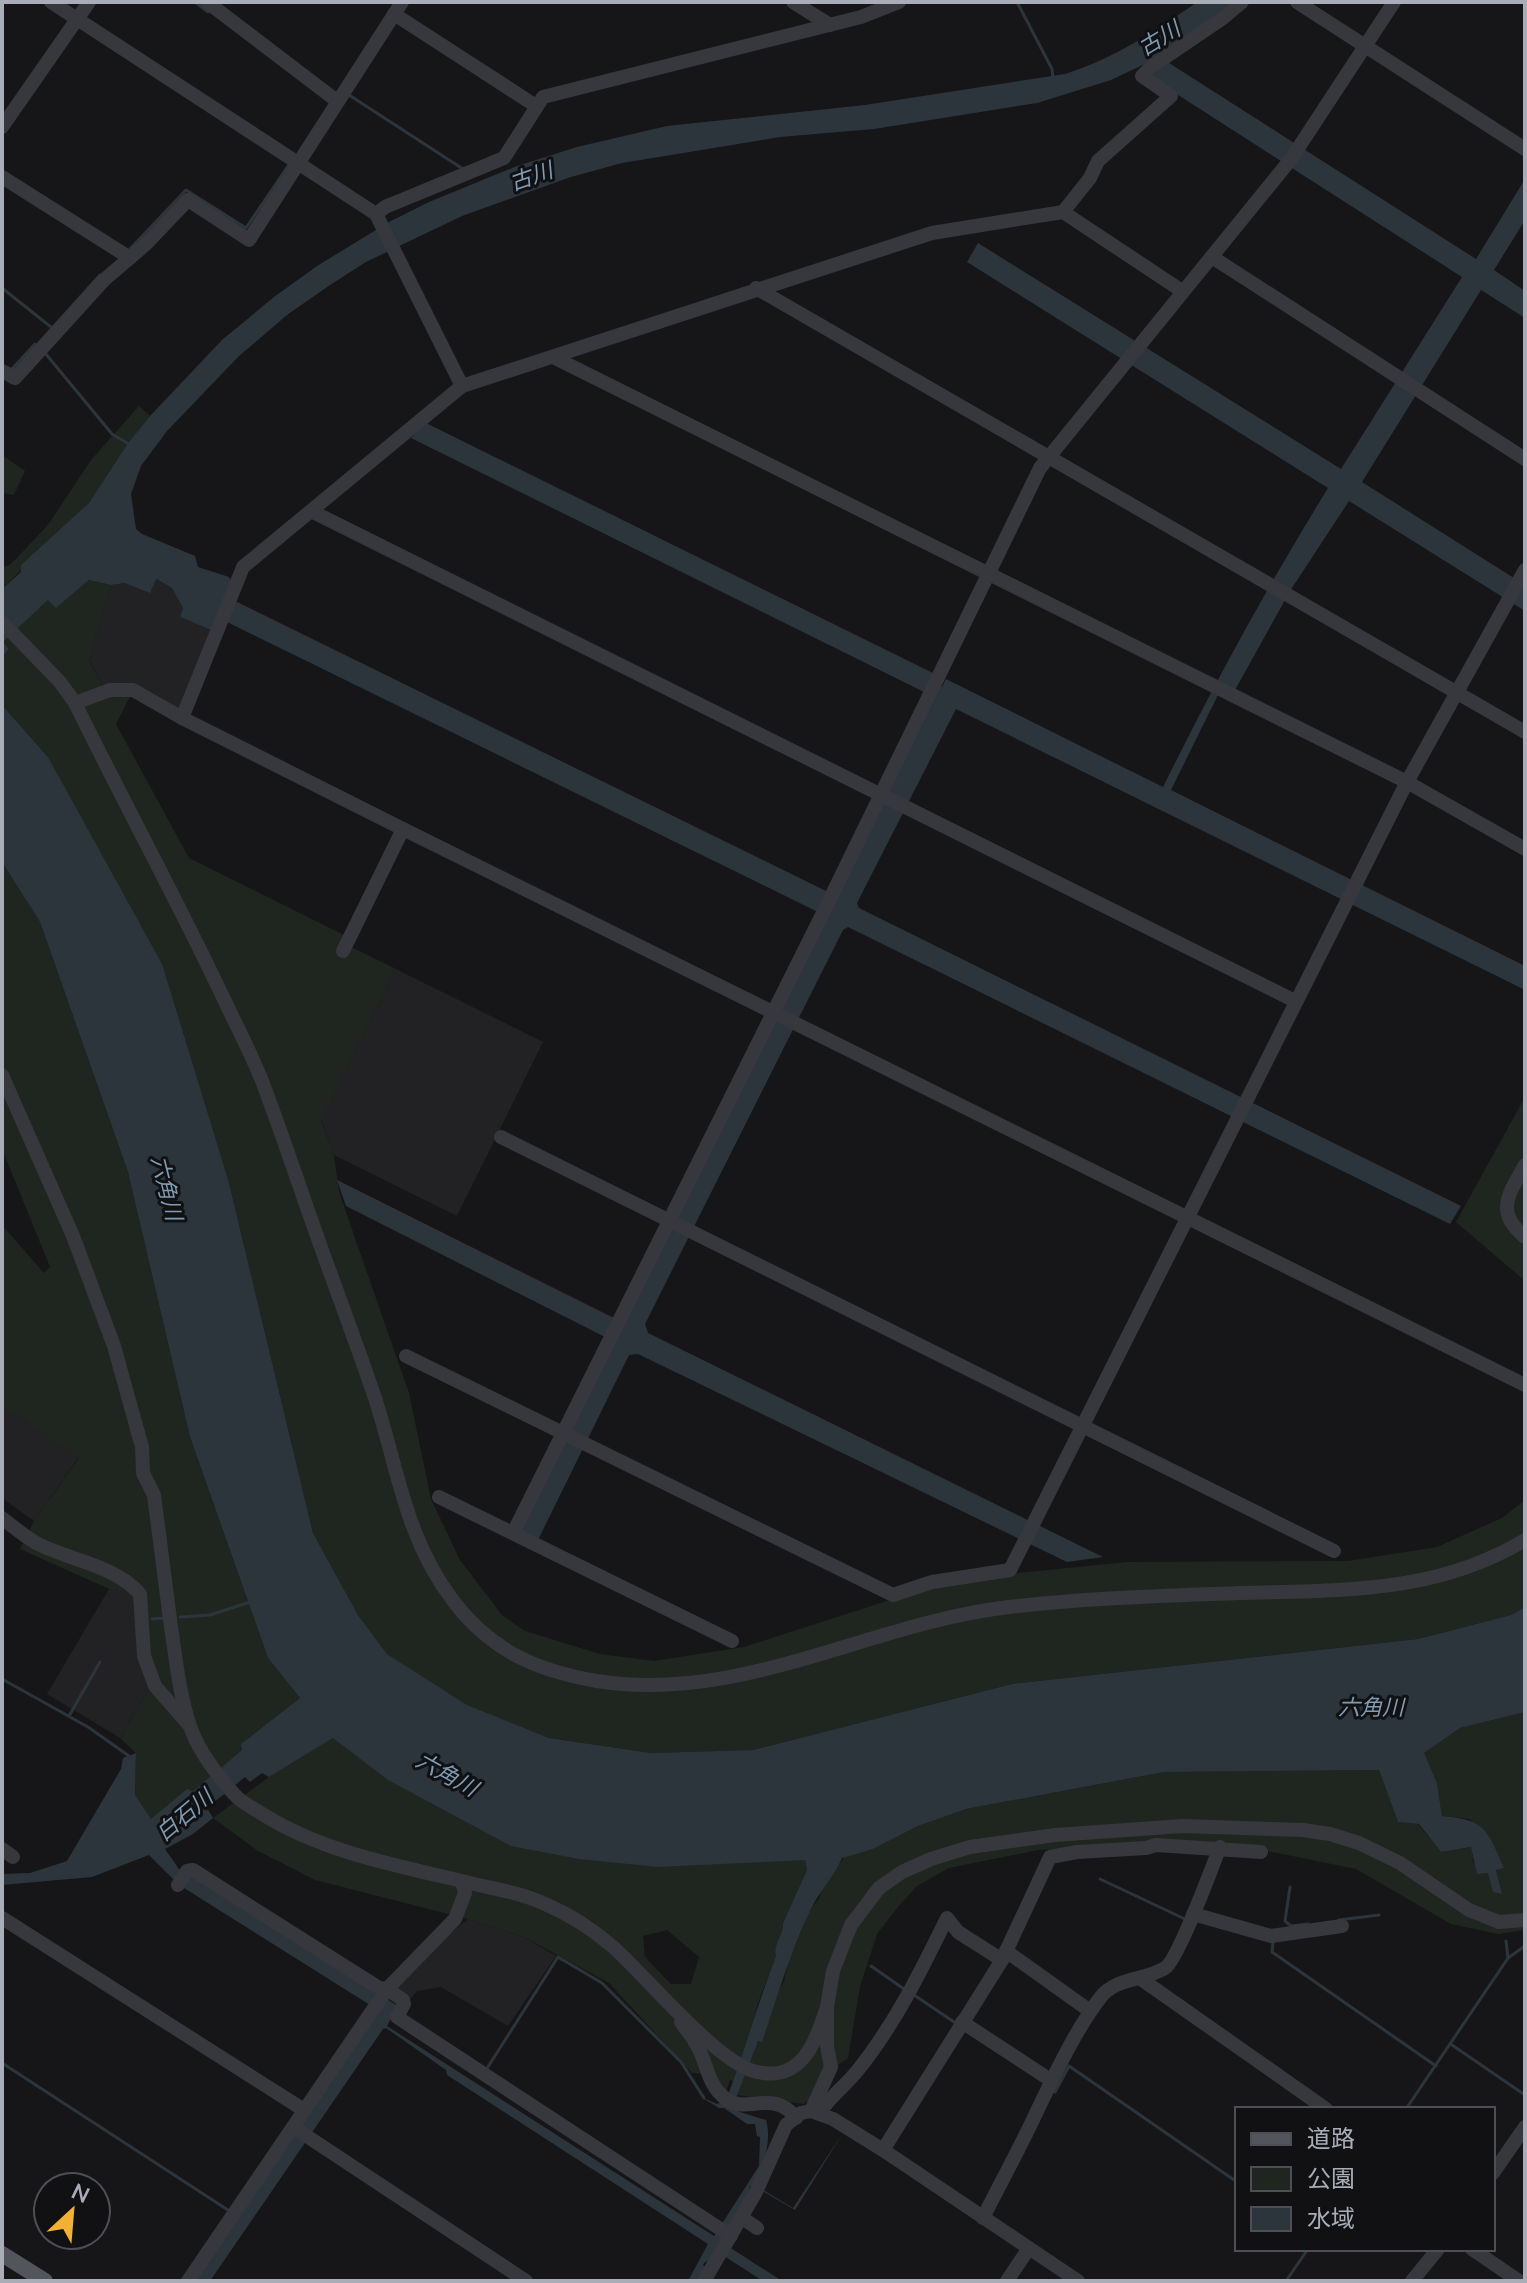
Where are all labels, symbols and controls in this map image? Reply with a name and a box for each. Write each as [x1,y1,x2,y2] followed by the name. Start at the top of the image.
[1133,14,1187,61] water label: 古川
[506,155,558,196] water label: 古川
[145,1153,189,1225] water label: 六角川
[1338,1693,1406,1721] water label: 六角川
[411,1746,484,1803] water label: 六角川
[150,1782,220,1847] water label: 白石川
[1235,2107,1495,2251] legend
[1307,2123,1355,2153] text: 道路
[1307,2163,1355,2193] text: 公園
[32,2171,112,2251] north arrow
[67,2177,94,2209] text: N
[1307,2203,1355,2233] text: 水域

